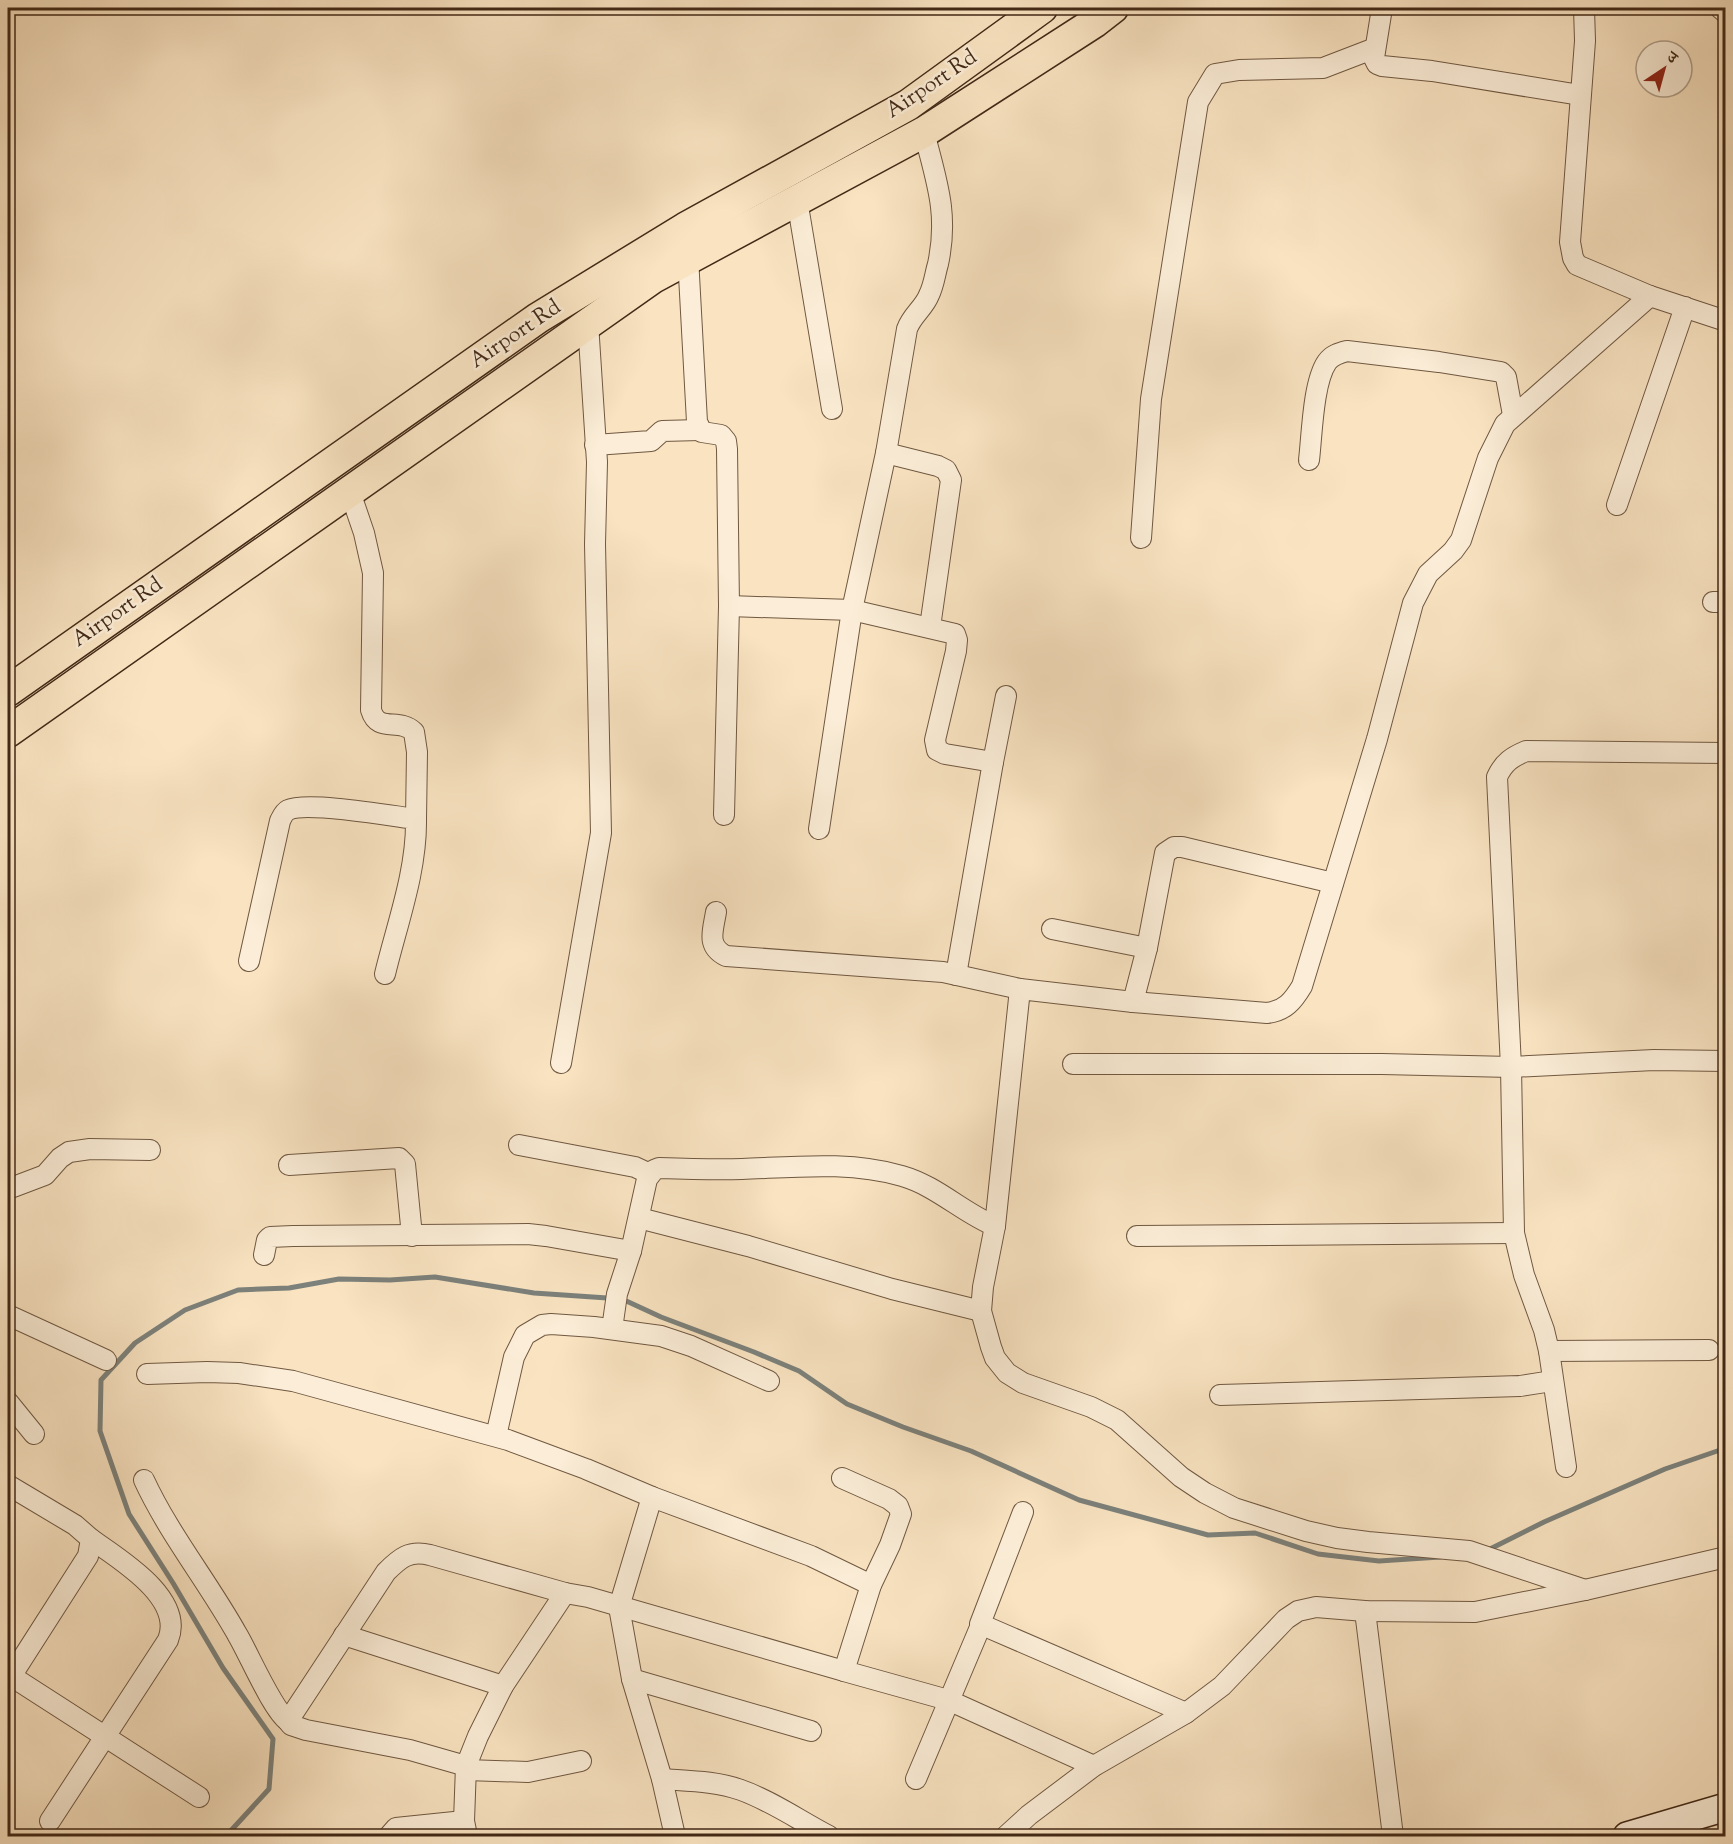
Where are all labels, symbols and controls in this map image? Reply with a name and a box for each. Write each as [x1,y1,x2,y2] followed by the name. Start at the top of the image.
[1634,39,1694,99] north arrow
[880,43,984,127] street label: Airport Rd
[1660,47,1683,72] text: उ
[464,293,568,377] street label: Airport Rd
[66,570,170,656] street label: Airport Rd

